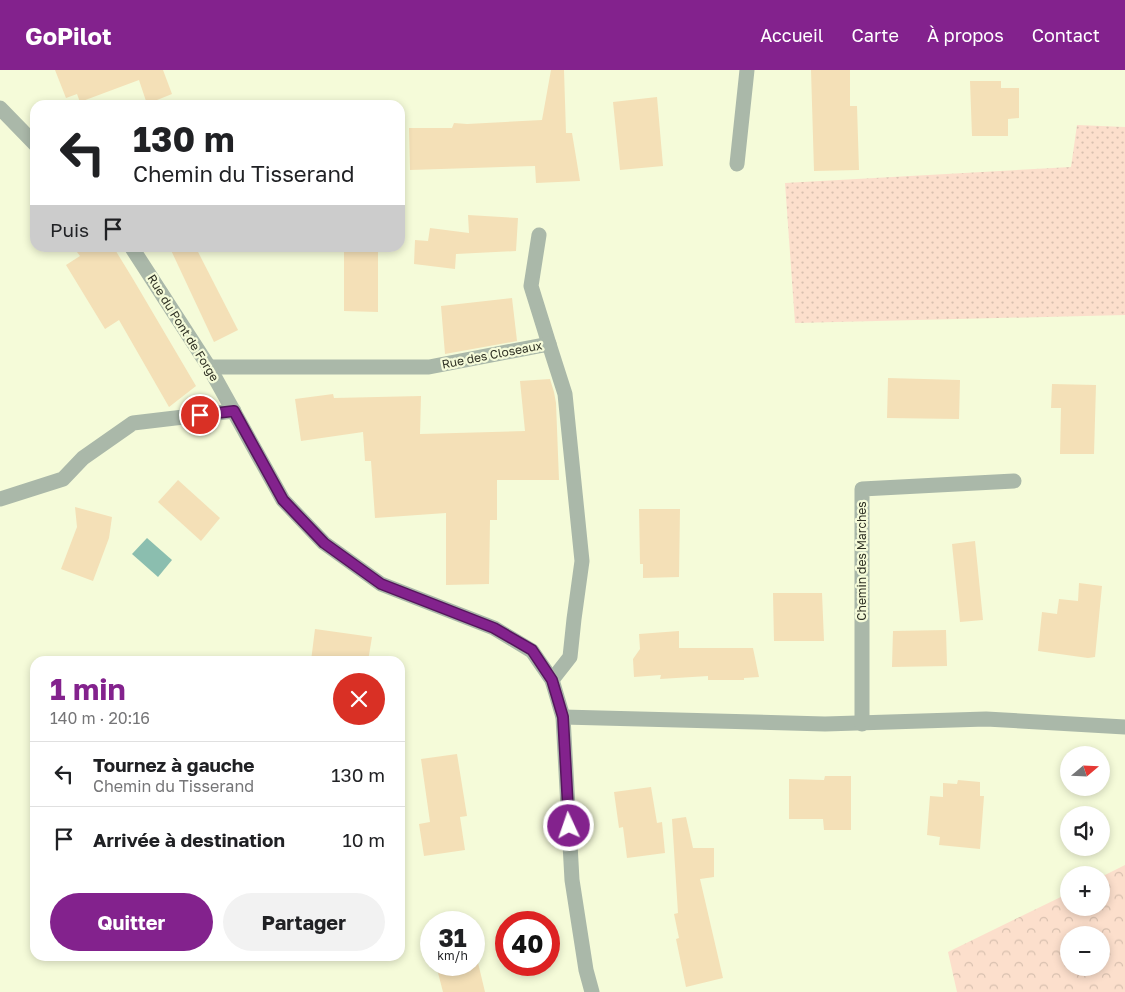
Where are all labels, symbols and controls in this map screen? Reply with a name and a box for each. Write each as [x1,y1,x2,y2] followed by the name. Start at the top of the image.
[25,21,112,50] text: GoPilot
[760,24,824,46] text: Accueil
[852,24,899,46] text: Carte
[927,24,1004,46] text: À propos
[1032,24,1100,46] text: Contact
[133,118,235,160] text: 130 m
[50,120,115,185] icon: left
[133,160,354,187] text: Chemin du Tisserand
[99,215,127,243] icon: arrive
[50,218,89,241] text: Puis
[144,271,222,384] street label: Rue du Pont de Forge
[440,337,544,372] street label: Rue des Closeaux
[179,394,221,436] pin
[186,401,214,429] icon: arrive
[854,501,869,621] street label: Chemin des Marches
[50,671,126,707] text: 1 min
[333,673,385,725] button: close
[50,708,150,728] text: 140 m · 20:16
[1060,746,1110,796] north arrow
[1060,746,1110,976] map controls
[93,753,254,776] text: Tournez à gauche
[50,760,78,788] icon: left
[331,763,385,786] text: 130 m
[93,776,254,796] text: Chemin du Tisserand
[542,799,594,851] position arrow
[1060,806,1110,856] button: sound
[50,825,78,853] icon: arrive
[93,828,285,851] text: Arrivée à destination
[342,828,385,851] text: 10 m
[1060,866,1110,916] button: +
[50,893,213,951] button: Quitter
[223,893,385,951] button: Partager
[495,911,560,976] speed limit sign: 40
[438,922,467,953] text: 31
[1060,926,1110,976] button: −
[437,948,468,963] text: km/h

